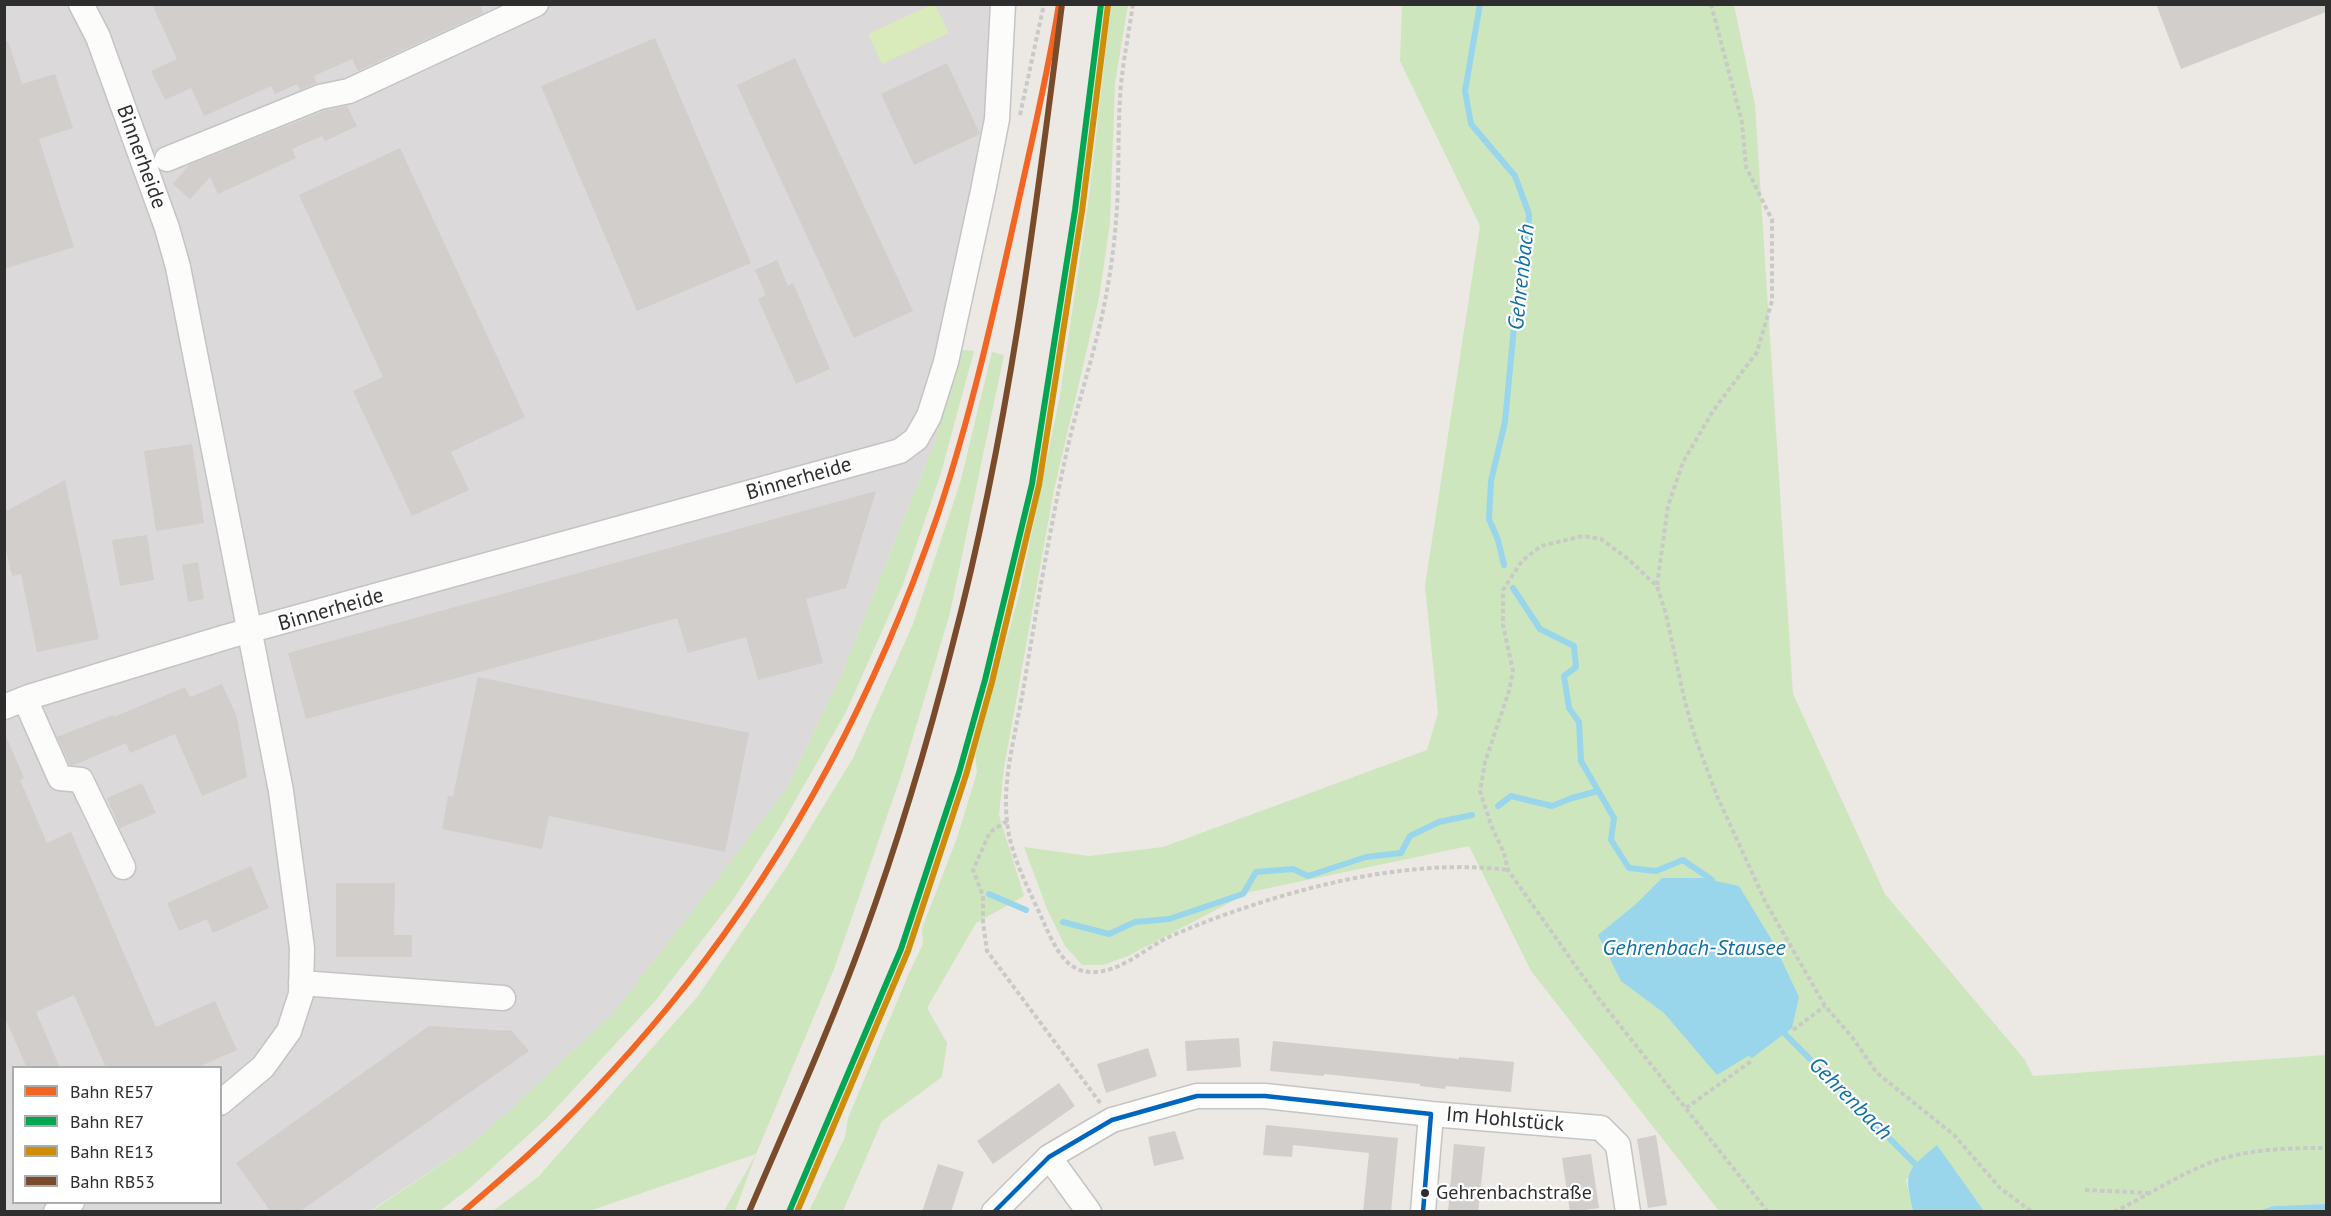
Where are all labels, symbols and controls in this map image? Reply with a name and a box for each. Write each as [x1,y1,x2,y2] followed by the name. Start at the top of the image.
[111,102,171,212] street label: Binnerheide
[1503,223,1541,331] water label: Gehrenbach
[743,452,855,506] street label: Binnerheide
[275,583,387,637] street label: Binnerheide
[1602,936,1786,962] water label: Gehrenbach-Stausee
[1803,1052,1897,1146] water label: Gehrenbach
[12,1066,222,1204] legend
[70,1080,154,1103] text: Bahn RE57
[1445,1102,1565,1138] street label: Im Hohlstück
[70,1110,144,1133] text: Bahn RE7
[70,1140,154,1163] text: Bahn RE13
[70,1170,155,1193] text: Bahn RB53
[1436,1181,1592,1205] place label: Gehrenbachstraße
[1419,1187,1431,1199] marker: Gehrenbachstraße

